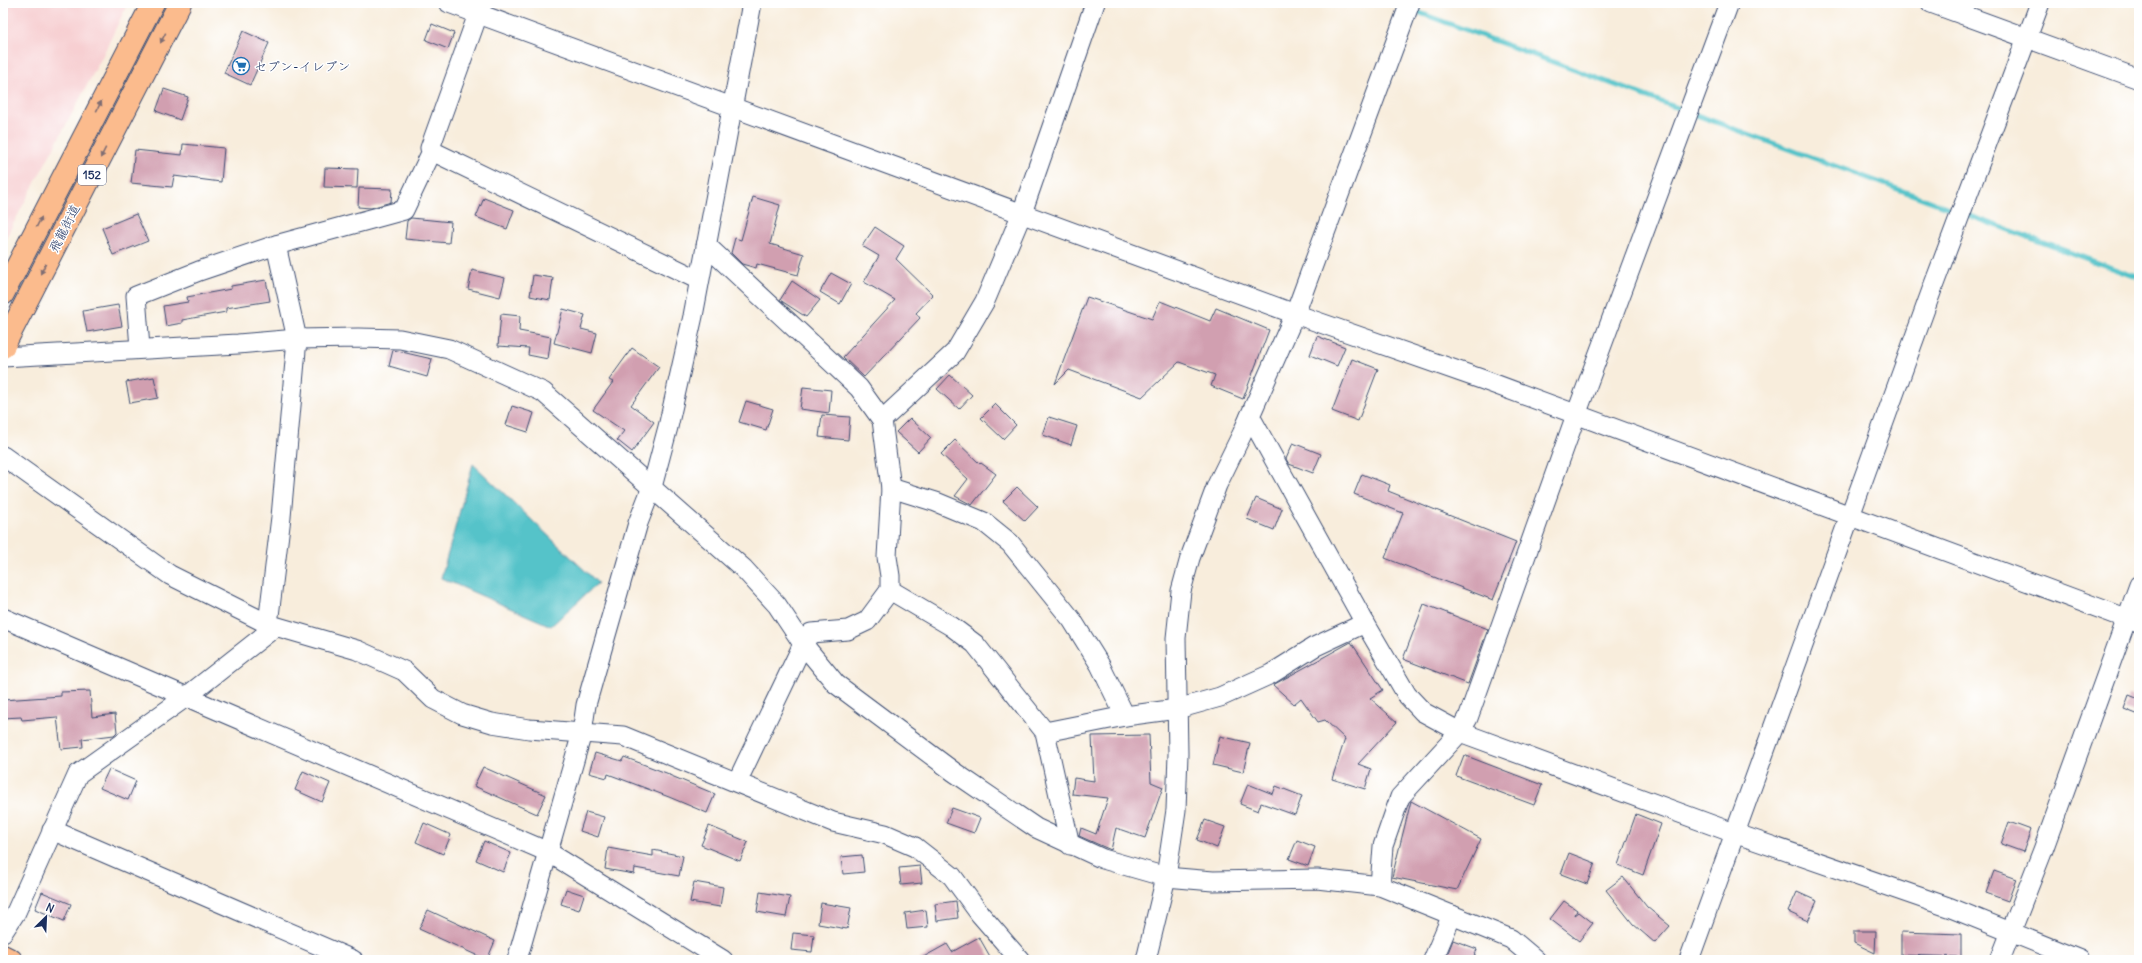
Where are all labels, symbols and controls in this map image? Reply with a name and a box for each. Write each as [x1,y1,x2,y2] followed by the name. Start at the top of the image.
[159,32,166,43] one-way arrow
[231,56,251,76] supermarket icon: セブン-イレブン
[254,58,351,75] place label: セブン-イレブン
[96,101,102,112] one-way arrow
[100,147,106,159] one-way arrow
[78,165,106,185] road number: 152
[45,201,84,255] street label: 飛龍街道
[36,216,42,228] one-way arrow
[40,263,47,275] one-way arrow
[26,897,66,937] north arrow
[44,900,56,916] text: N

